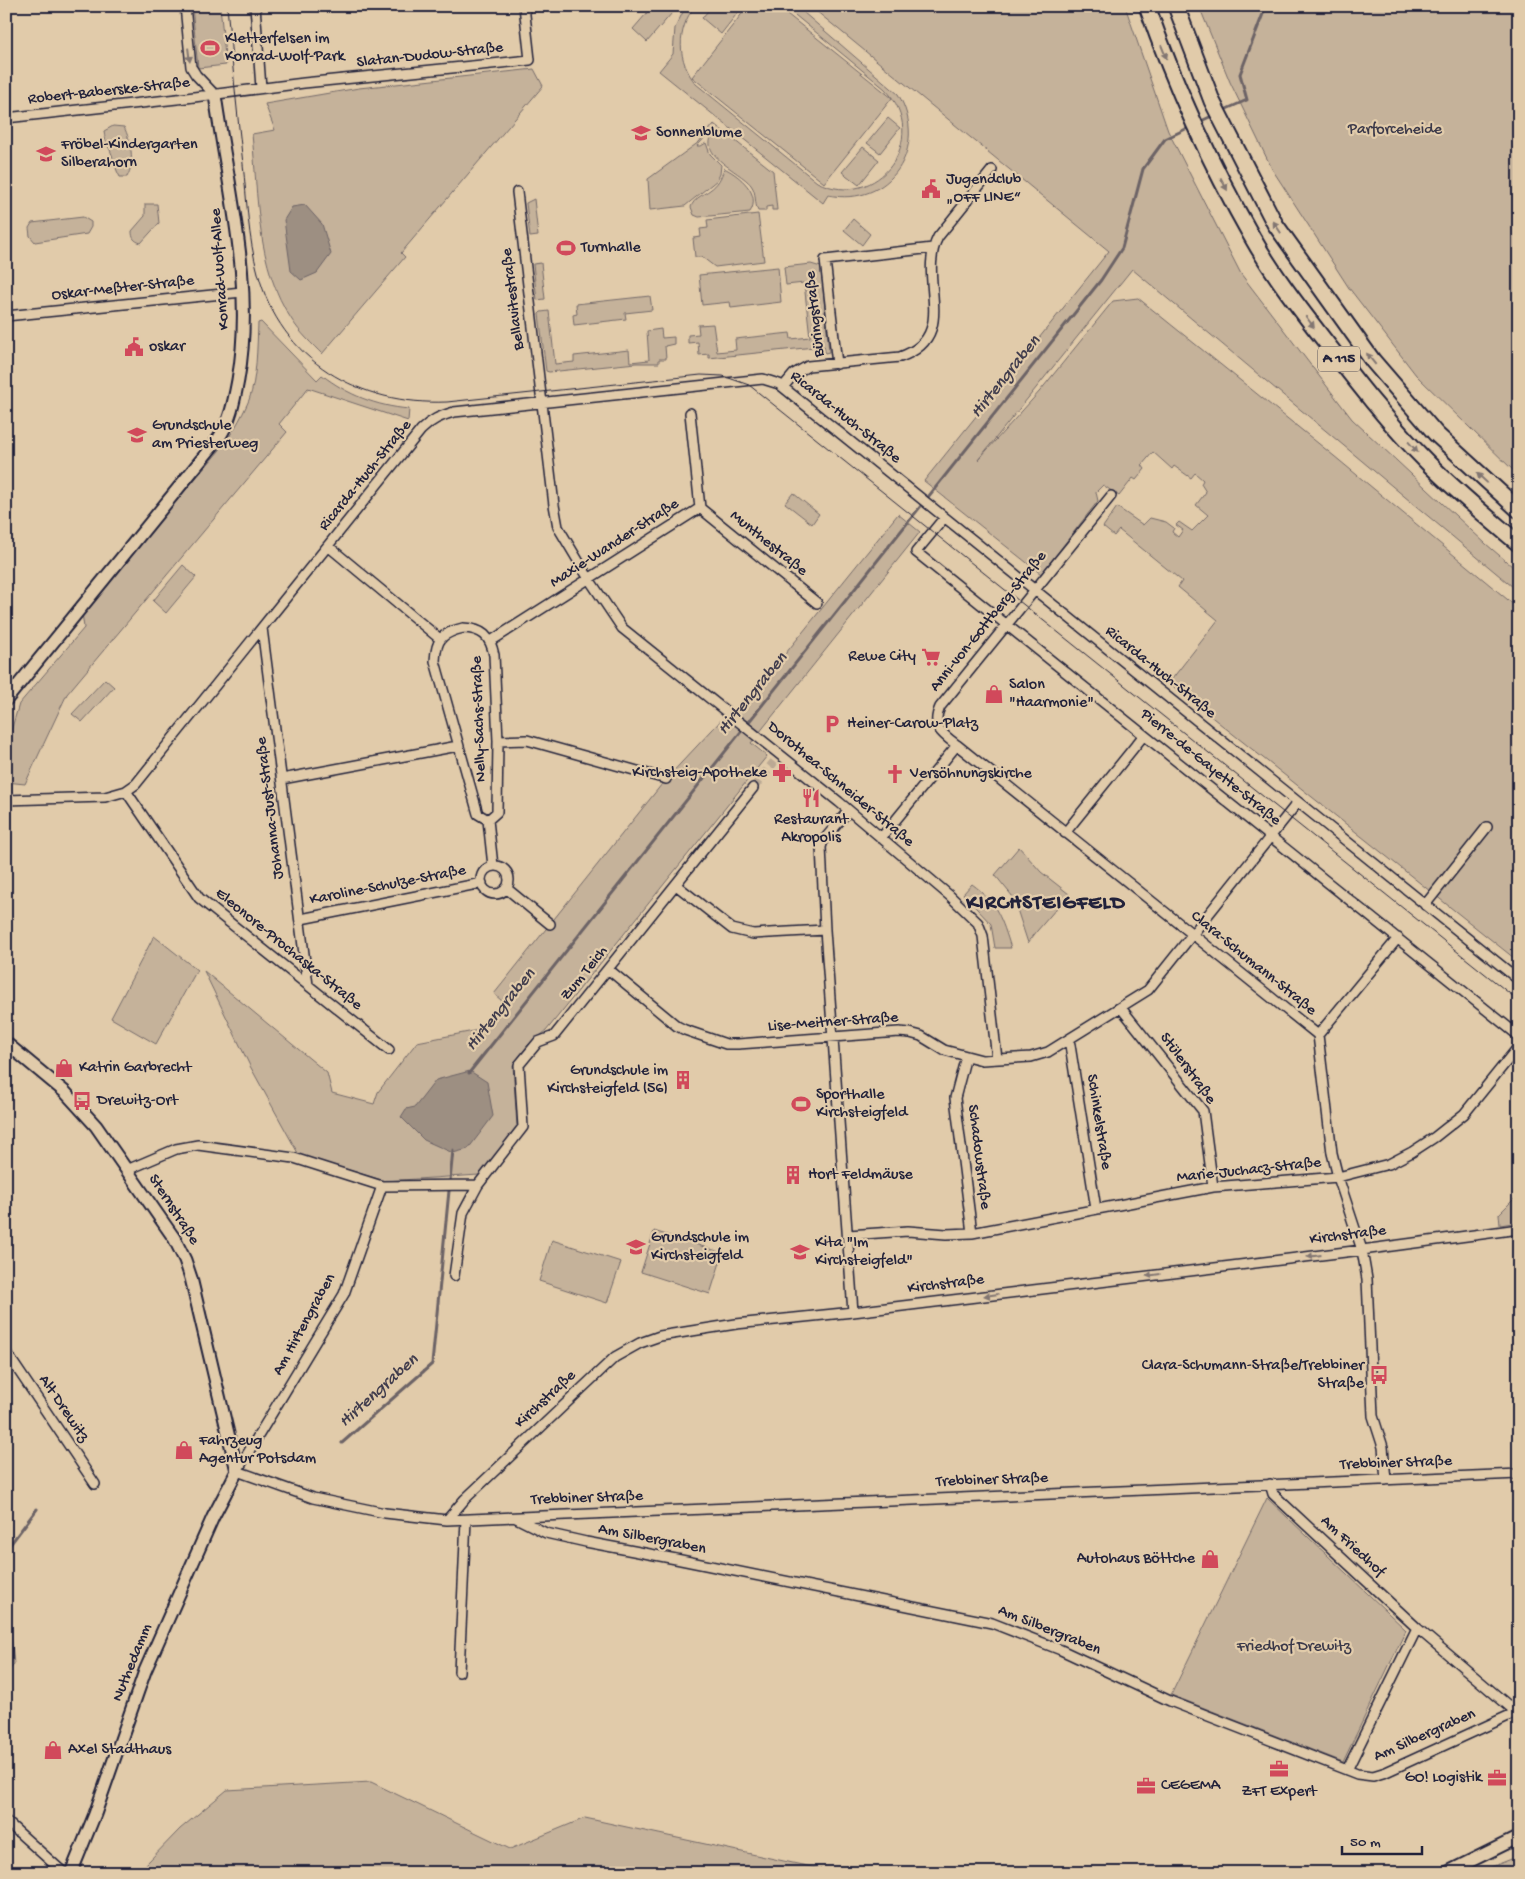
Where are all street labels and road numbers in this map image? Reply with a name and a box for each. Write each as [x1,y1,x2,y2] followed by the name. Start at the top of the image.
[356,39,505,73] street label: Slatan-Dudow-Straße
[27,74,192,110] street label: Robert-Baberske-Straße
[207,207,235,331] street label: Konrad-Wolf-Allee
[498,246,530,352] street label: Bellavitestraße
[802,269,830,359] street label: Büringstraße
[51,272,196,306] street label: Oskar-Meßter-Straße
[1318,346,1360,372] road number: A 115
[786,367,905,469] street label: Ricarda-Huch-Straße
[315,416,417,535] street label: Ricarda-Huch-Straße
[547,495,684,593] street label: Maxie-Wander-Straße
[725,507,811,582] street label: Munthestraße
[926,547,1052,696] street label: Anni-von-Gottberg-Straße
[1101,622,1220,724] street label: Ricarda-Huch-Straße
[468,655,492,782] street label: Nelly-Sachs-Straße
[1135,705,1285,831] street label: Pierre-de-Gayette-Straße
[762,717,918,852] street label: Dorothea-Schneider-Straße
[253,735,289,880] street label: Johanna-Just-Straße
[308,861,469,910] street label: Karoline-Schulze-Straße
[211,885,366,1016] street label: Eleonore-Prochaska-Straße
[1186,907,1320,1021] street label: Clara-Schumann-Straße
[557,942,613,1005] street label: Zum Teich
[767,1009,900,1037] street label: Lise-Meitner-Straße
[1155,1029,1220,1109] street label: Stülerstraße
[1081,1073,1115,1172] street label: Schinkelstraße
[962,1104,994,1211] street label: Schadowstraße
[1176,1154,1323,1188] street label: Marie-Juchacz-Straße
[143,1171,203,1250] street label: Sternstraße
[1309,1222,1388,1250] street label: Kirchstraße
[269,1271,341,1379] street label: Am Hirtengraben
[907,1271,986,1299] street label: Kirchstraße
[511,1366,581,1433] street label: Kirchstraße
[34,1372,93,1447] street label: Alt Drewitz
[1339,1453,1453,1475] street label: Trebbiner Straße
[935,1470,1049,1492] street label: Trebbiner Straße
[530,1488,644,1510] street label: Trebbiner Straße
[1316,1512,1389,1582] street label: Am Friedhof
[597,1520,708,1560] street label: Am Silbergraben
[995,1602,1104,1660] street label: Am Silbergraben
[109,1621,157,1705] street label: Nuthedamm
[1371,1705,1479,1767] street label: Am Silbergraben

